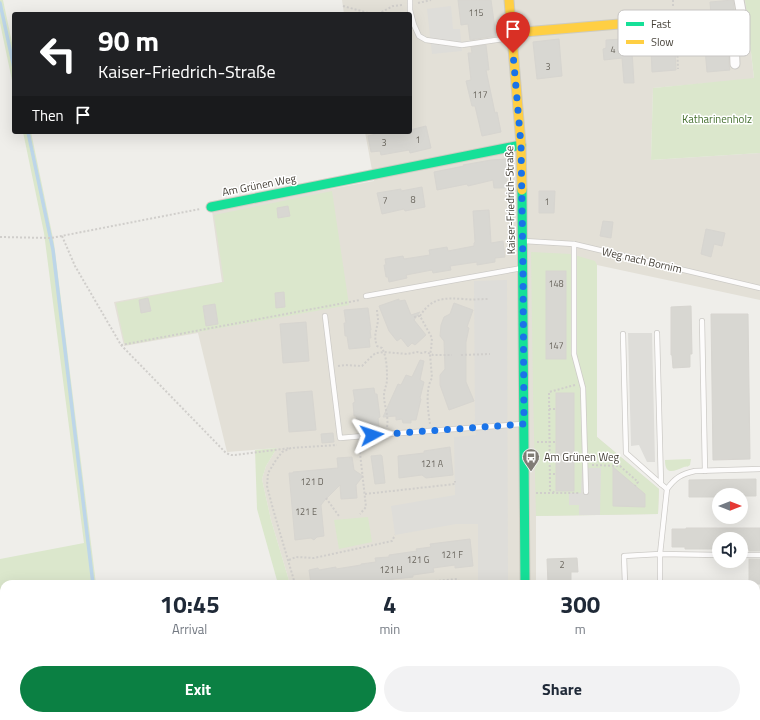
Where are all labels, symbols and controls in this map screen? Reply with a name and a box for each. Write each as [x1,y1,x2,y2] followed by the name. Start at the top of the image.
[468,6,484,19] house number: 115
[618,10,750,56] legend
[496,12,530,53] pin
[651,16,671,32] text: Fast
[502,18,524,40] icon: arrive
[98,19,159,62] text: 90 m
[32,28,84,80] icon: left
[651,34,674,50] text: Slow
[610,43,616,56] house number: 4
[98,58,275,85] text: Kaiser-Friedrich-Straße
[545,60,551,73] house number: 3
[472,88,488,101] house number: 117
[32,104,64,127] text: Then
[72,104,94,126] icon: arrive
[682,111,752,127] park label: Katharinenholz
[415,133,421,146] house number: 1
[381,136,387,149] house number: 3
[501,145,519,254] street label: Kaiser-Friedrich-Straße
[221,170,298,200] street label: Am Grünen Weg
[410,193,416,206] house number: 8
[382,194,388,207] house number: 7
[544,195,550,208] house number: 1
[600,243,684,277] street label: Weg nach Bornim
[548,277,564,290] house number: 148
[548,339,564,352] house number: 147
[351,414,393,456] position arrow
[521,447,541,472] bus stop icon: Am Grünen Weg
[544,449,619,465] place label: Am Grünen Weg
[421,457,444,470] house number: 121 A
[301,475,324,488] house number: 121 D
[712,488,748,524] north arrow
[712,488,748,568] map controls
[295,505,317,518] house number: 121 E
[712,532,748,568] button: sound
[441,548,463,561] house number: 121 F
[407,553,429,566] house number: 121 G
[559,558,565,571] house number: 2
[379,563,403,576] house number: 121 H
[160,586,220,622] text: 10:45
[383,586,397,622] text: 4
[560,586,600,622] text: 300
[172,619,207,639] text: Arrival
[379,619,400,639] text: min
[575,619,586,639] text: m
[20,666,376,712] button: Exit
[384,666,740,712] button: Share

